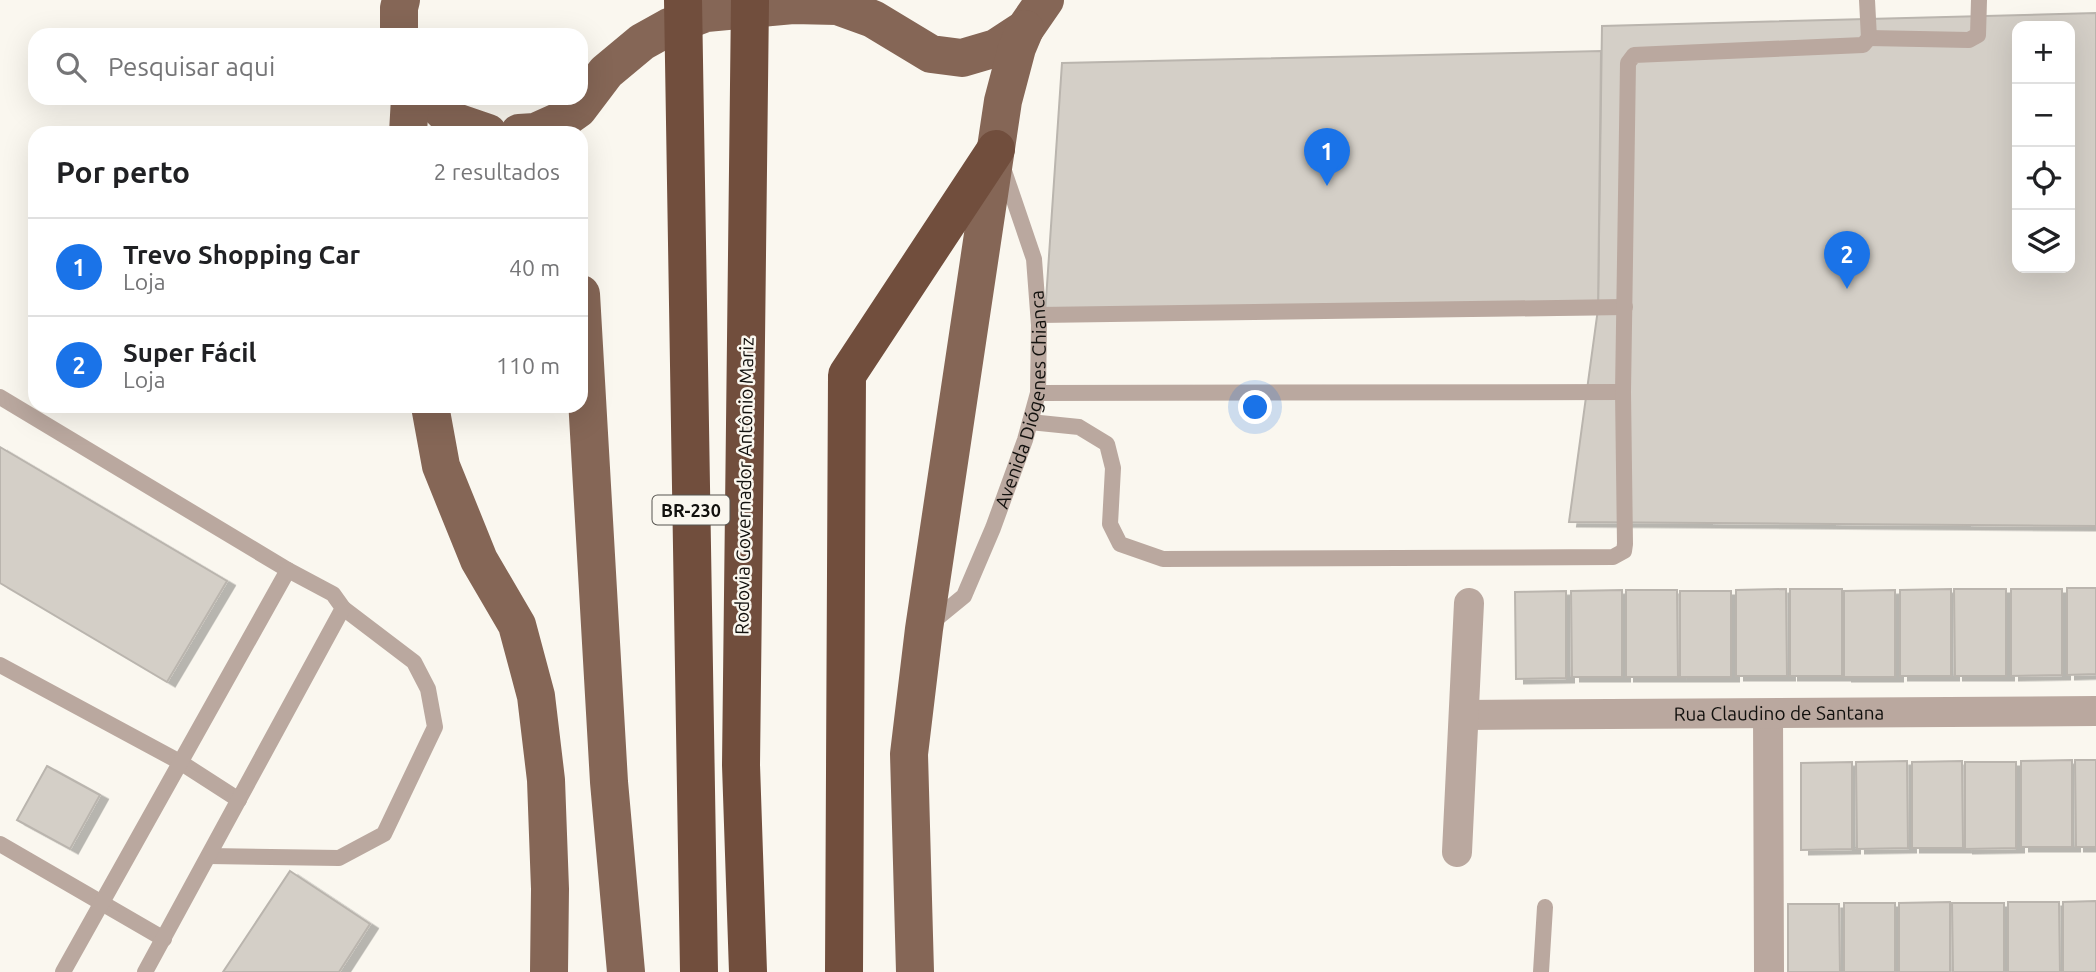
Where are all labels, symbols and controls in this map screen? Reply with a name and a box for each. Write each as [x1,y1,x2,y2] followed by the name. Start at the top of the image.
[2012,21,2075,273] map controls
[2012,21,2075,84] button: +
[28,28,588,105] search box
[52,48,90,86] icon: search
[108,52,275,81] text: Pesquisar aqui
[2012,84,2075,147] button: −
[1304,128,1350,186] pin: 1
[2012,147,2075,210] button: locate
[56,155,190,189] text: Por perto
[434,159,560,184] text: 2 resultados
[2012,210,2075,273] button: layers
[1824,231,1870,289] pin: 2
[123,240,360,269] text: Trevo Shopping Car
[73,255,85,280] text: 1
[509,255,560,280] text: 40 m
[123,269,166,294] text: Loja
[990,289,1050,511] street label: Avenida Diógenes Chianca
[730,337,758,635] street label: Rodovia Governador Antônio Mariz
[123,338,256,367] text: Super Fácil
[73,353,85,378] text: 2
[496,353,560,378] text: 110 m
[123,367,166,392] text: Loja
[1238,390,1272,424] your location
[652,496,730,524] road number: BR-230
[1674,701,1884,725] street label: Rua Claudino de Santana

